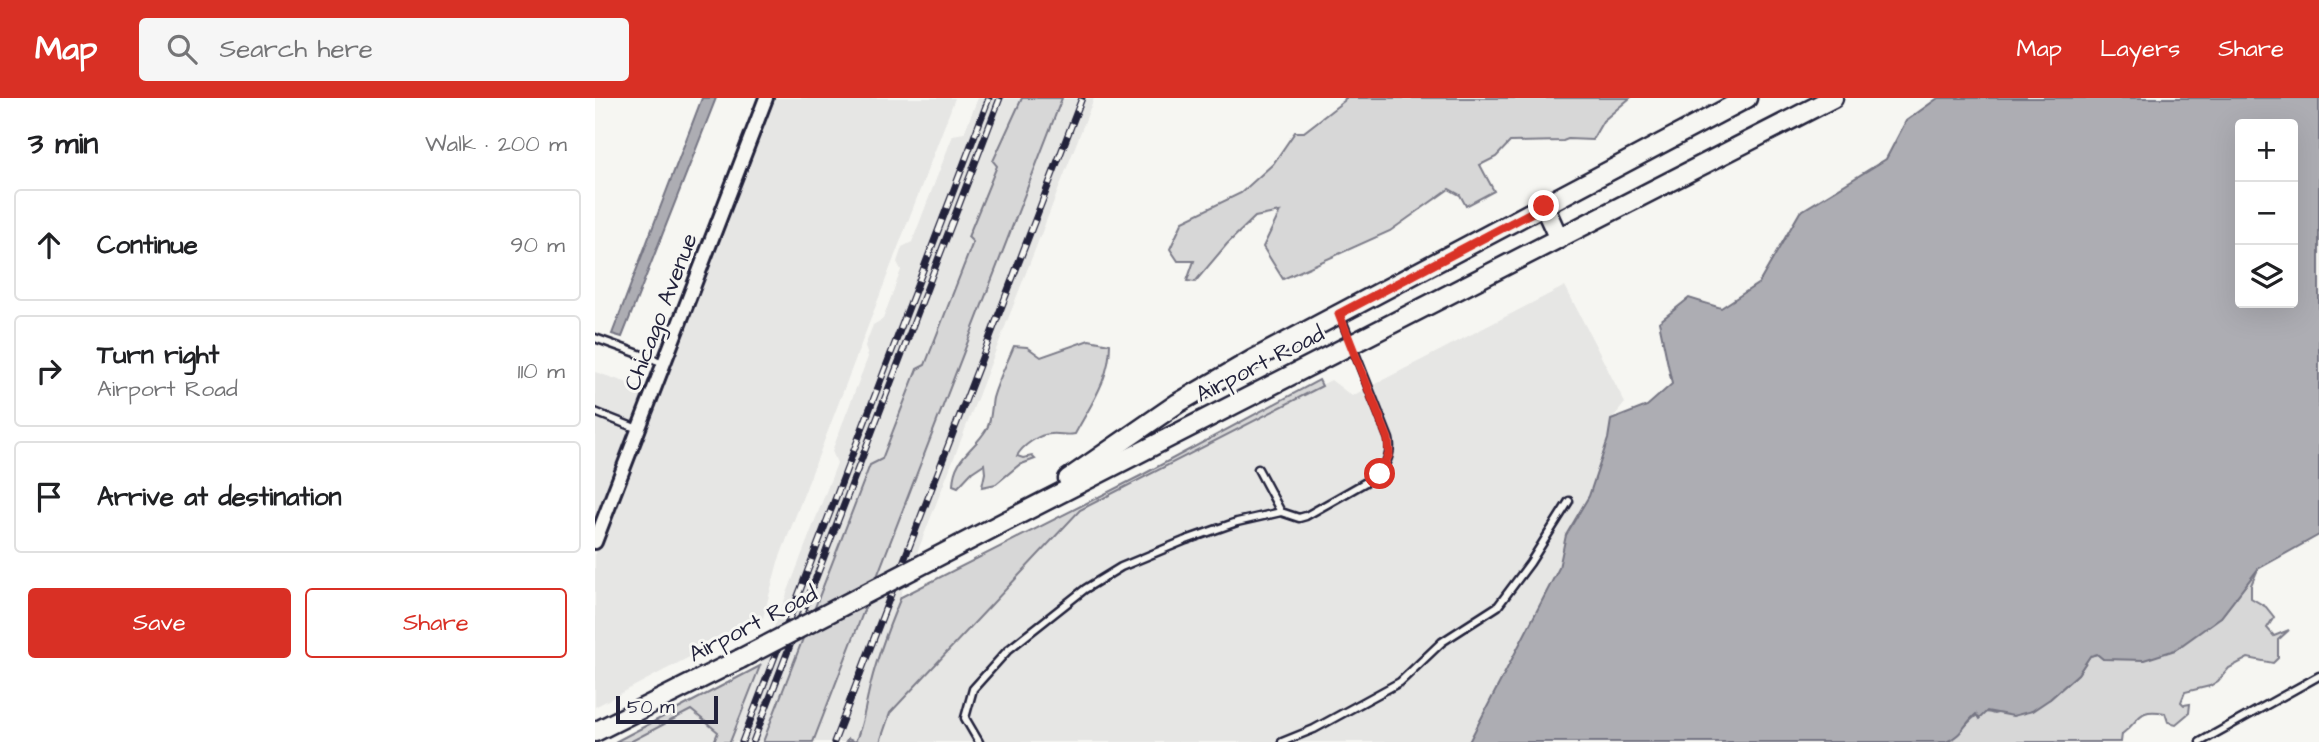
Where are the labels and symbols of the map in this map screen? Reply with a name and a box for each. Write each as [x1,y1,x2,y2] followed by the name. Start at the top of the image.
[1528,190,1559,221] route end
[616,229,707,396] street label: Chicago Avenue
[1190,318,1330,410] street label: Airport Road
[1364,458,1395,489] route start
[683,578,823,670] street label: Airport Road
[616,693,717,725] scale bar

